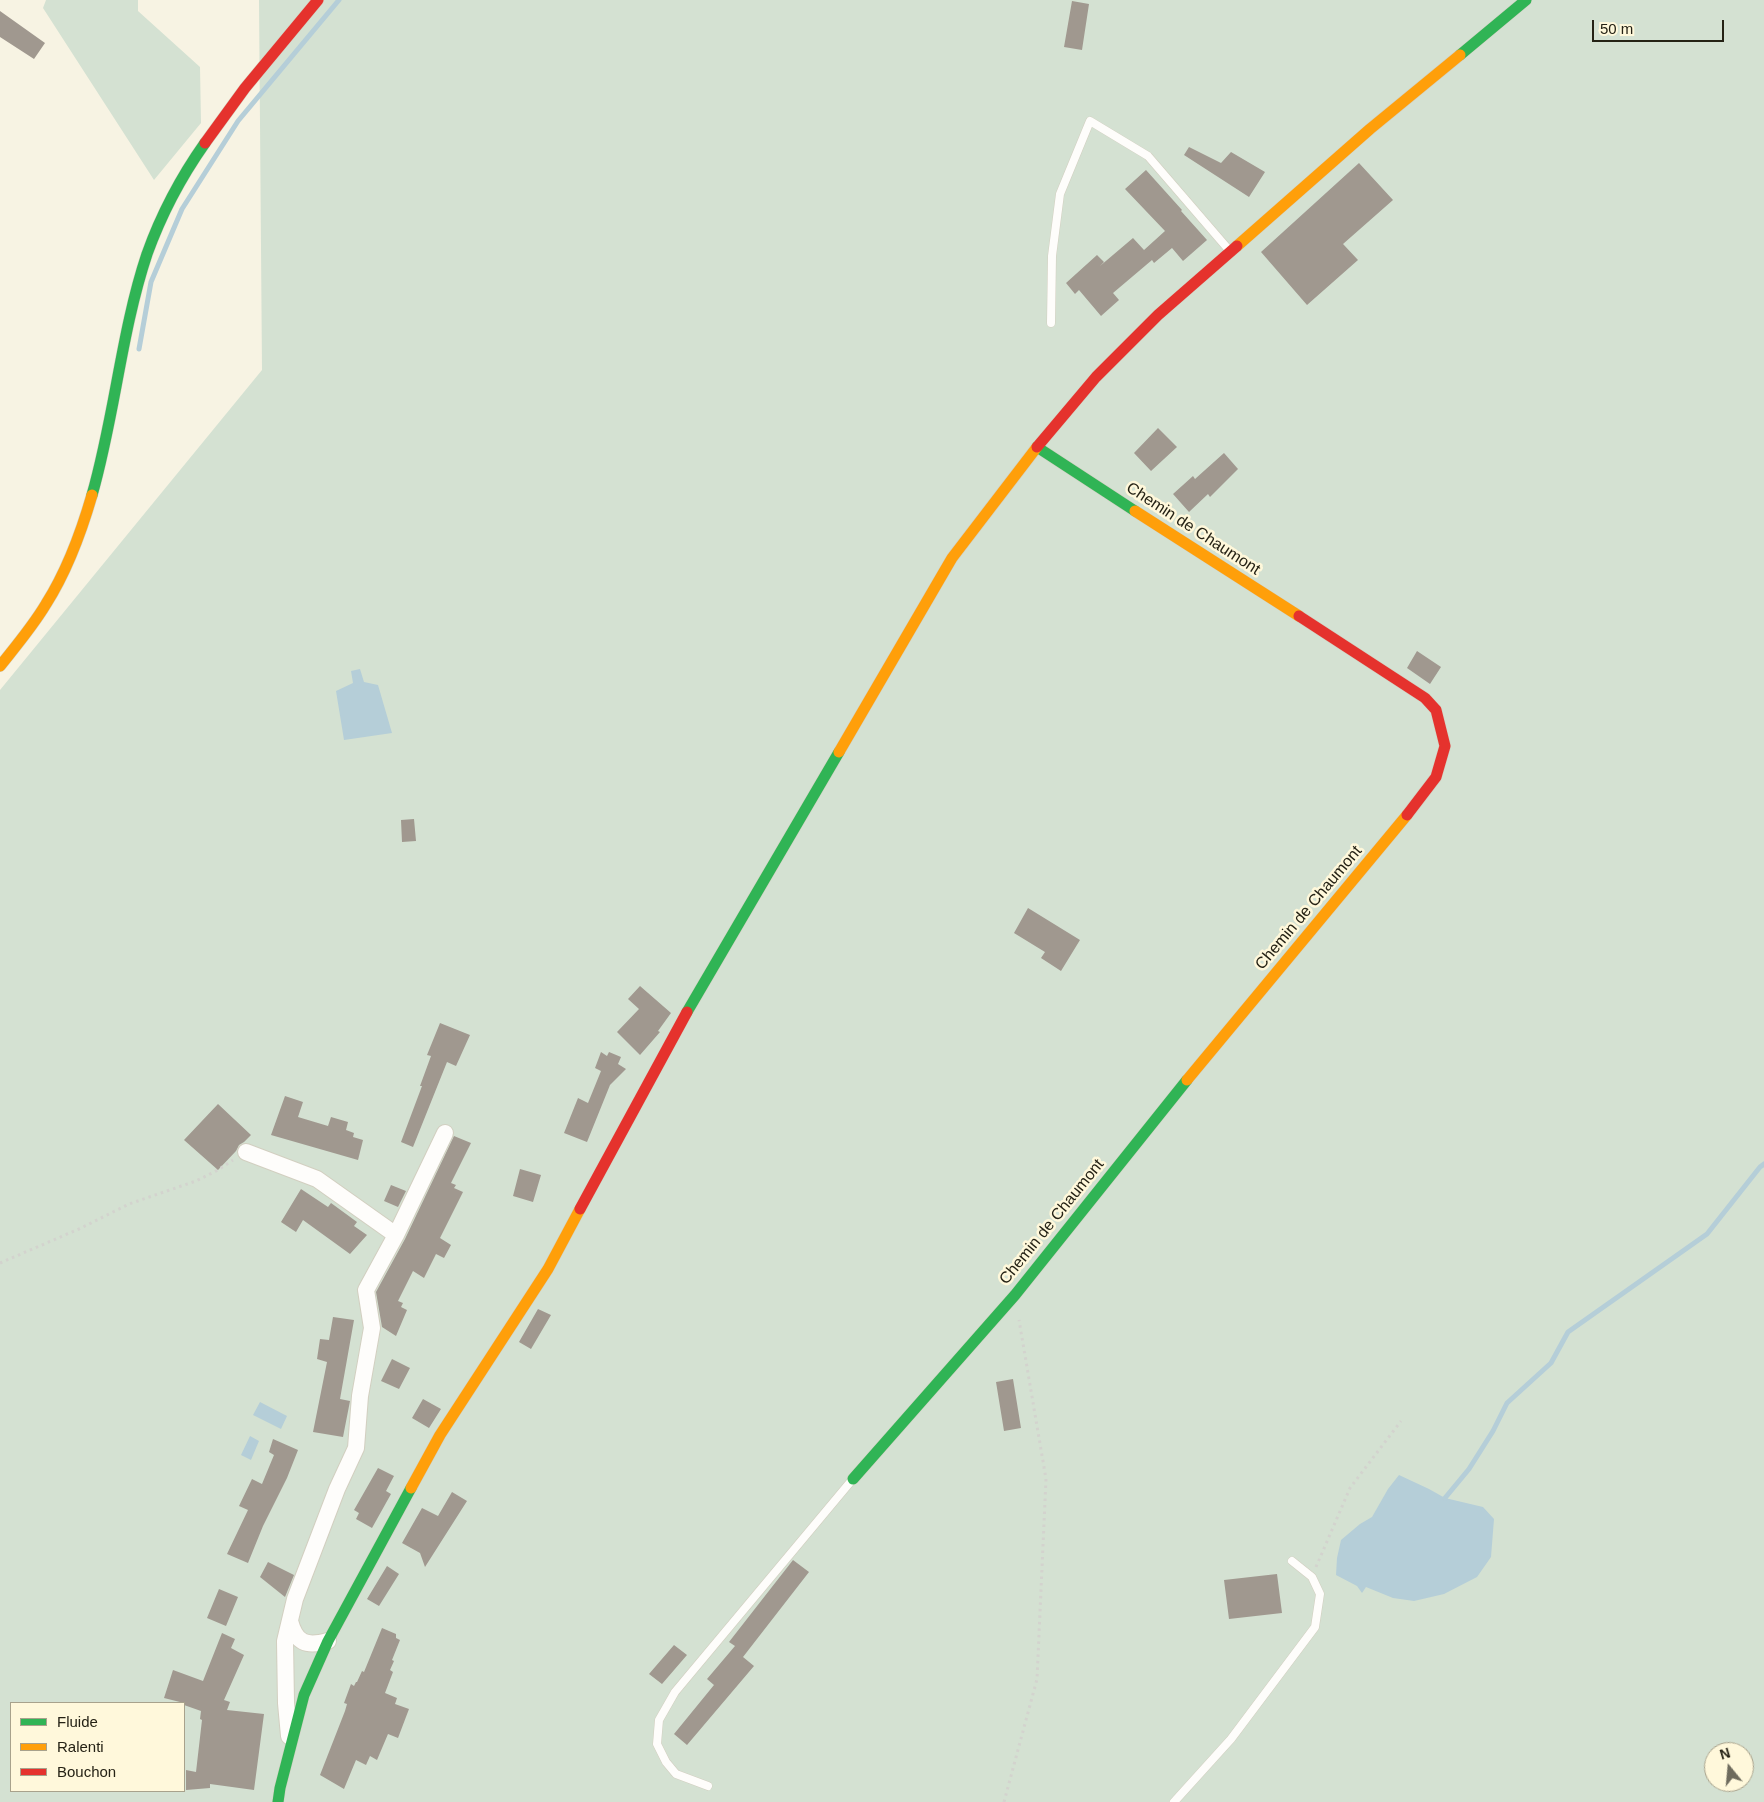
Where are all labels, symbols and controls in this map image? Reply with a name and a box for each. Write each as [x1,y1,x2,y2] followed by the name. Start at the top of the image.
[1594,10,1726,42] scale bar
[1600,20,1633,37] text: 50 m
[1123,479,1263,579] street label: Chemin de Chaumont
[1252,842,1366,974] street label: Chemin de Chaumont
[996,1155,1108,1289] street label: Chemin de Chaumont
[10,1702,185,1792] legend
[57,1713,98,1730] text: Fluide
[57,1738,104,1755] text: Ralenti
[1704,1742,1754,1792] north arrow
[1718,1744,1732,1763] text: N
[57,1763,116,1780] text: Bouchon

